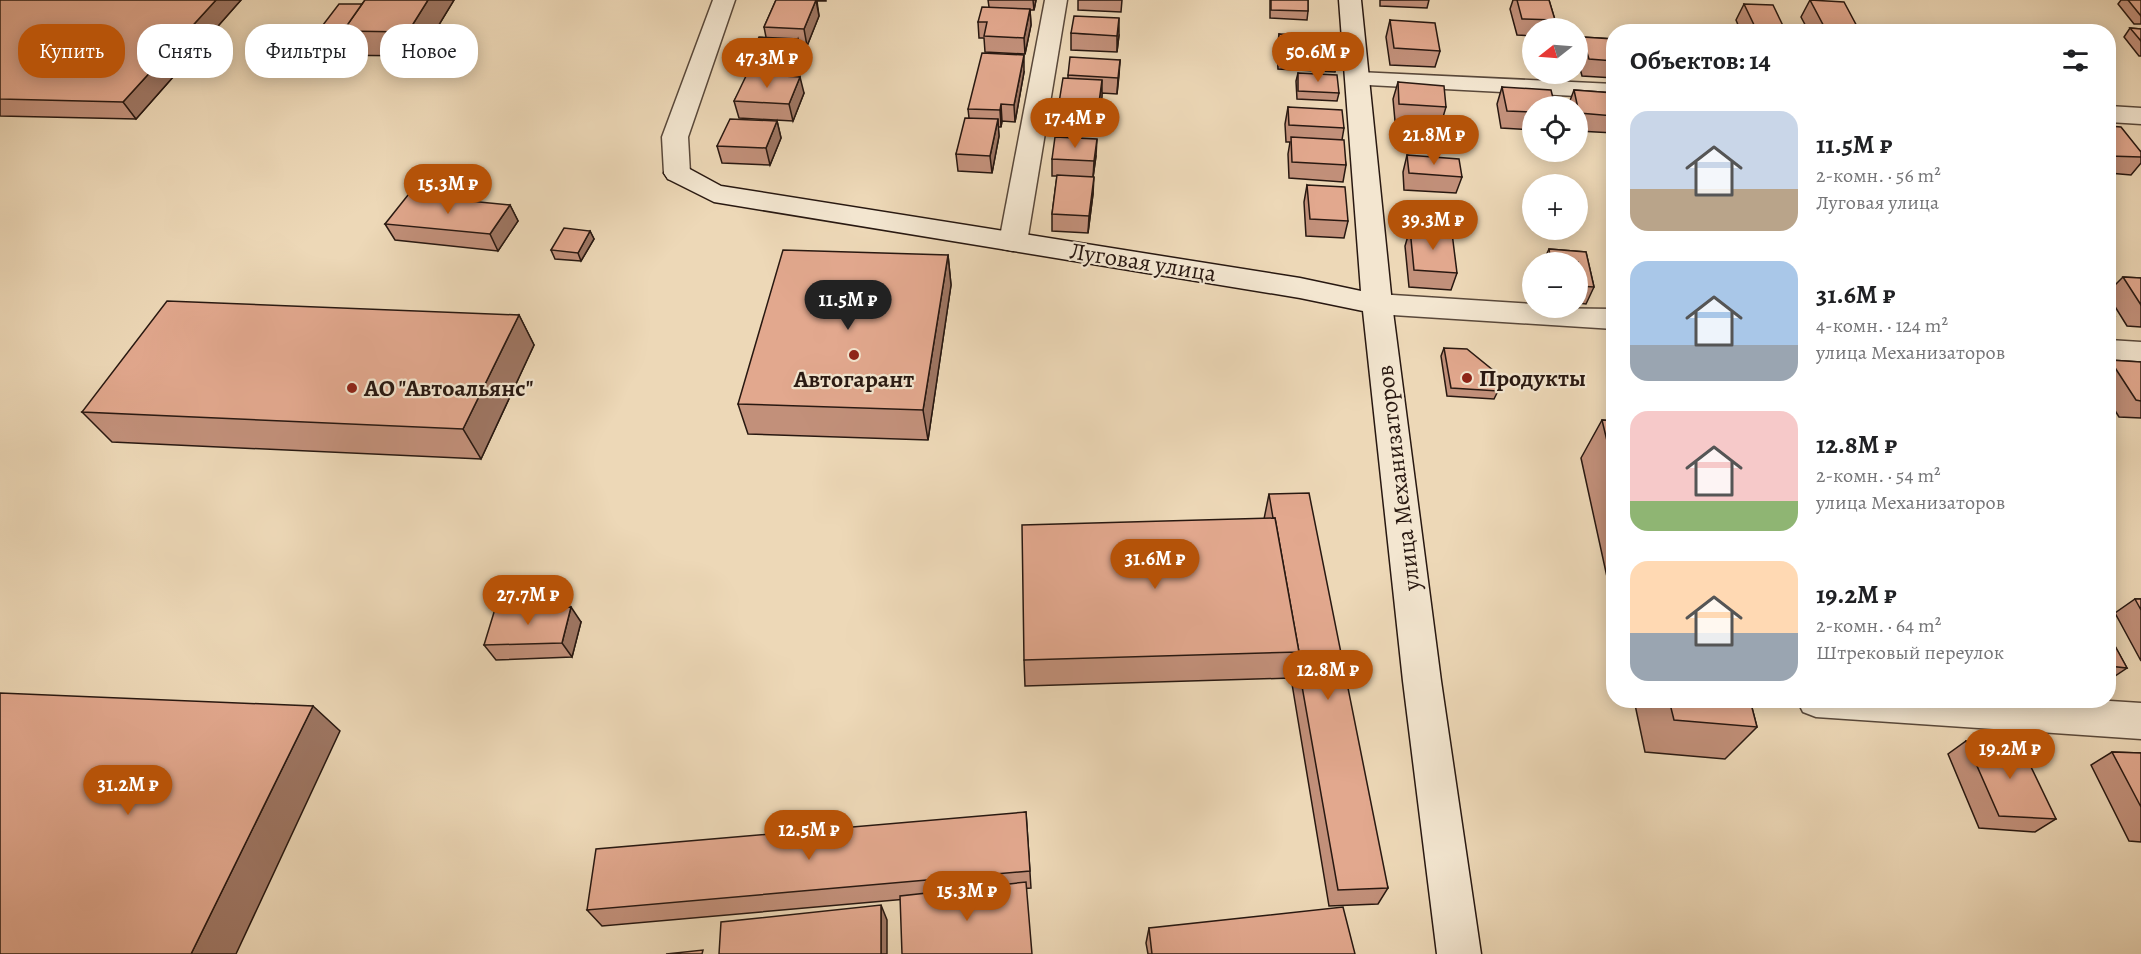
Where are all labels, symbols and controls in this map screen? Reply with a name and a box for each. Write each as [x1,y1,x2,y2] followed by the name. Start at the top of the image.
[1522,18,1588,84] north arrow
[1522,18,1588,318] map controls
[18,24,125,78] chip: Купить
[137,24,233,78] chip: Снять
[245,24,368,78] chip: Фильтры
[380,24,478,78] chip: Новое
[1263,32,1373,83] pin: 50.6M ₽
[712,38,822,89] pin: 47.3M ₽
[1286,38,1350,65] text: 50.6M ₽
[1630,43,1771,78] text: Объектов: 14
[736,44,798,71] text: 47.3M ₽
[2059,44,2092,77] icon: filters
[1522,96,1588,162] button: locate
[1020,98,1130,149] pin: 17.4M ₽
[1044,104,1106,131] text: 17.4M ₽
[1379,115,1489,166] pin: 21.8M ₽
[1403,121,1465,148] text: 21.8M ₽
[1816,127,1892,162] text: 11.5M ₽
[1678,135,1750,207] icon: home
[1816,162,1941,189] text: 2-комн. · 56 m²
[393,164,503,215] pin: 15.3M ₽
[418,170,478,197] text: 15.3M ₽
[1522,174,1588,240] button: +
[1816,189,1939,216] text: Луговая улица
[1378,200,1488,251] pin: 39.3M ₽
[1402,206,1464,233] text: 39.3M ₽
[1067,235,1219,289] street label: Луговая улица
[1522,252,1588,318] button: −
[1816,277,1895,312] text: 31.6M ₽
[793,280,903,331] pin: 11.5M ₽
[1678,285,1750,357] icon: home
[819,286,877,313] text: 11.5M ₽
[1816,312,1948,339] text: 4-комн. · 124 m²
[1816,339,2005,366] text: улица Механизаторов
[847,348,861,362] marker: Автогарант
[1479,362,1586,394] place label: Продукты
[793,363,914,395] place label: Автогарант
[1368,363,1428,594] street label: улица Механизаторов
[1460,371,1474,385] marker: Продукты
[363,372,533,404] place label: АО "Автоальянс"
[345,381,359,395] marker: АО "Автоальянс"
[1816,427,1897,462] text: 12.8M ₽
[1678,435,1750,507] icon: home
[1816,462,1941,489] text: 2-комн. · 54 m²
[1816,489,2005,516] text: улица Механизаторов
[1100,539,1210,590] pin: 31.6M ₽
[1124,545,1186,572] text: 31.6M ₽
[473,575,583,626] pin: 27.7M ₽
[1816,577,1897,612] text: 19.2M ₽
[497,581,559,608] text: 27.7M ₽
[1678,585,1750,657] icon: home
[1816,612,1941,639] text: 2-комн. · 64 m²
[1816,639,2004,666] text: Штрековый переулок
[1273,650,1383,701] pin: 12.8M ₽
[1297,656,1359,683] text: 12.8M ₽
[1955,729,2065,780] pin: 19.2M ₽
[1979,735,2041,762] text: 19.2M ₽
[73,765,183,816] pin: 31.2M ₽
[97,771,159,798] text: 31.2M ₽
[754,810,864,861] pin: 12.5M ₽
[778,816,840,843] text: 12.5M ₽
[912,871,1022,922] pin: 15.3M ₽
[937,877,997,904] text: 15.3M ₽

